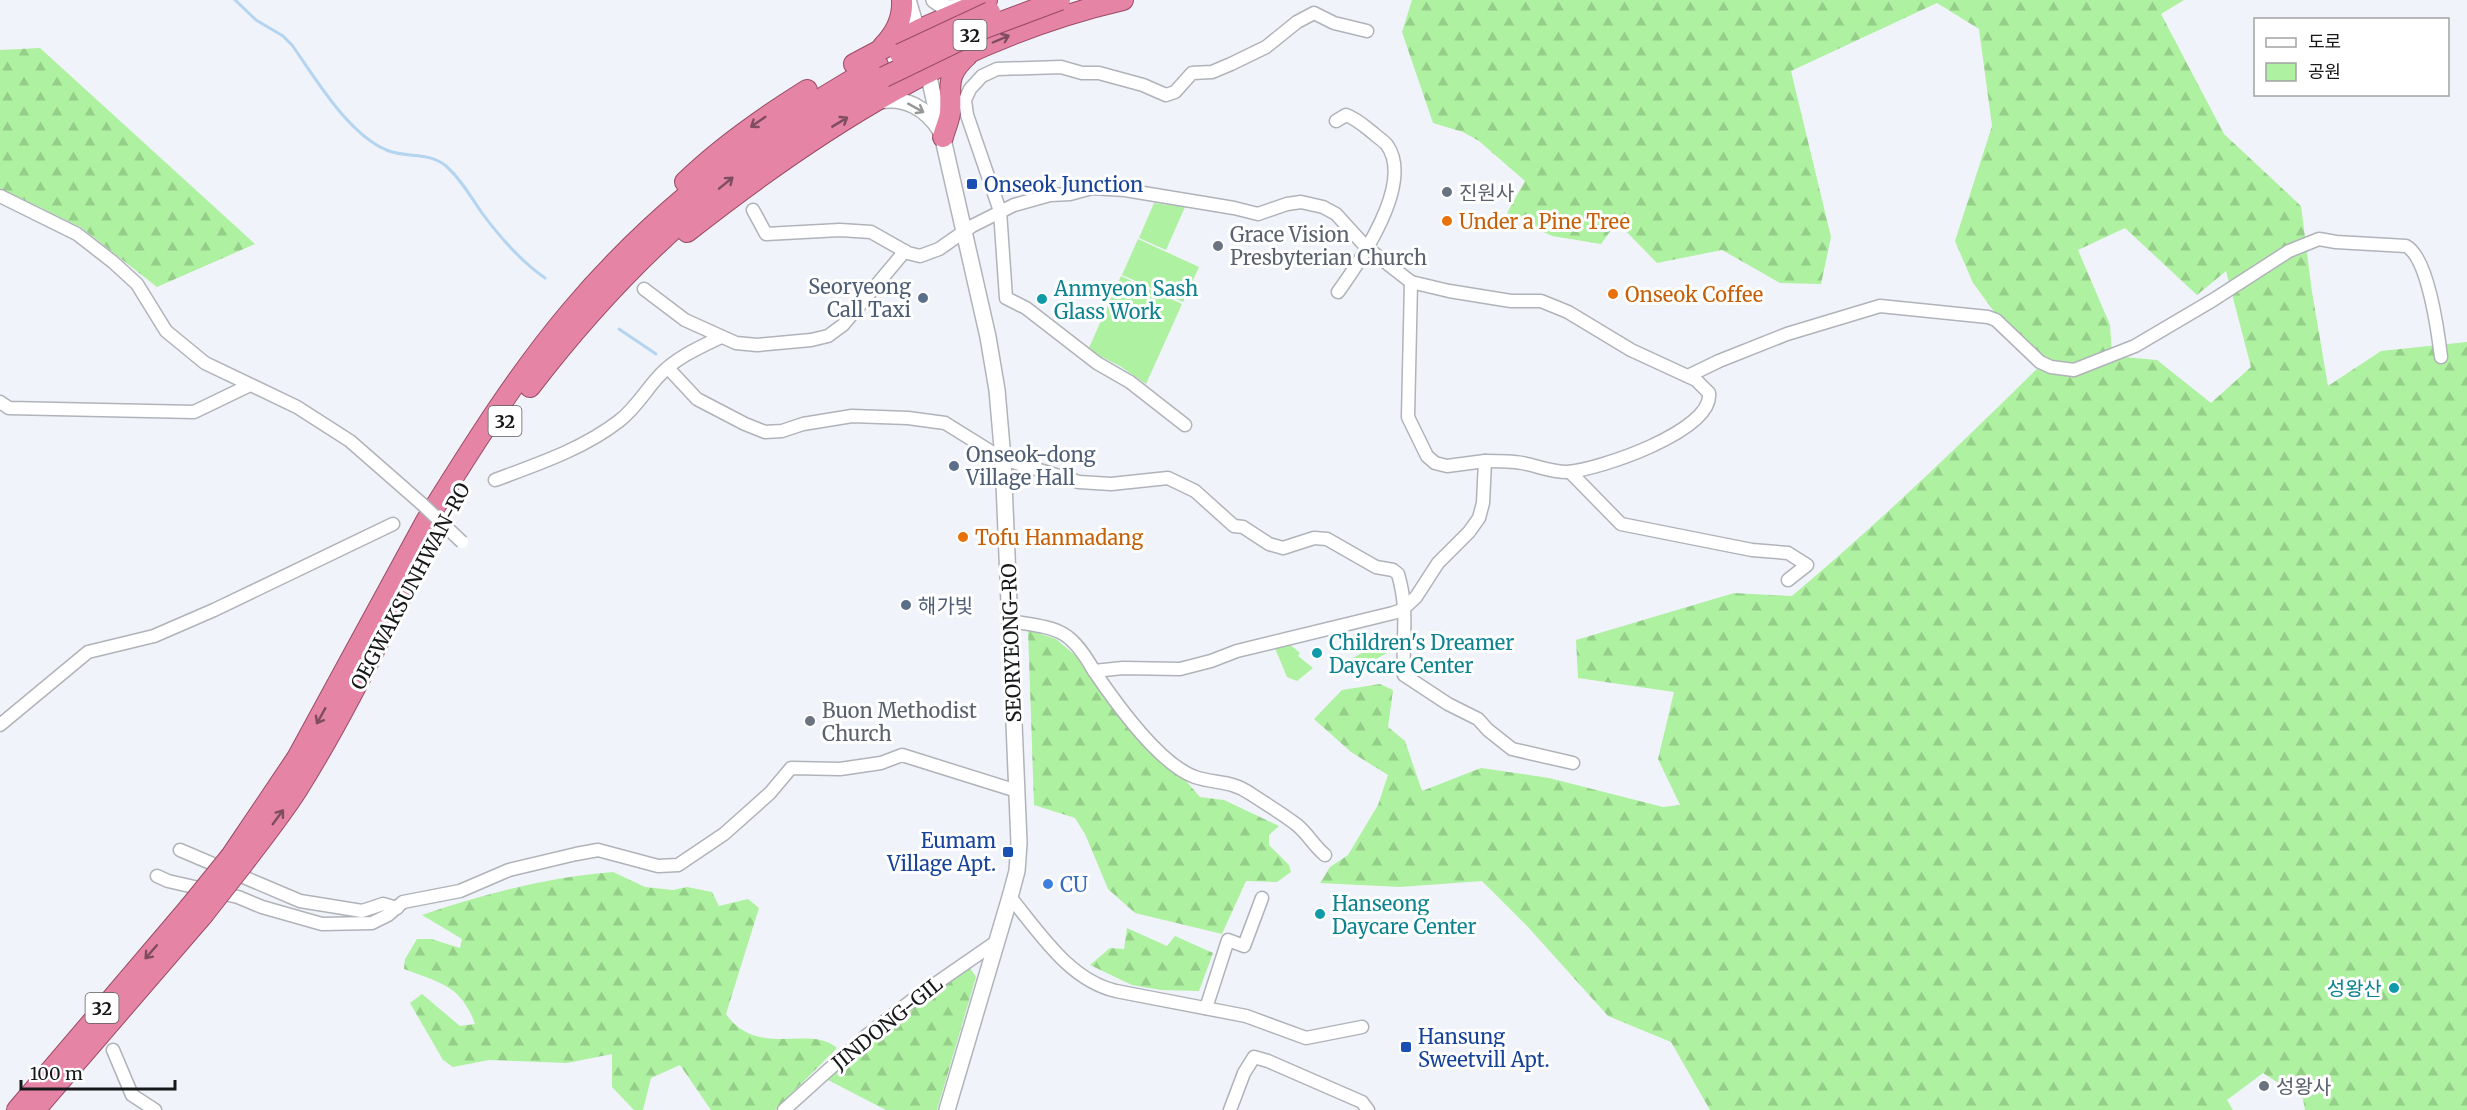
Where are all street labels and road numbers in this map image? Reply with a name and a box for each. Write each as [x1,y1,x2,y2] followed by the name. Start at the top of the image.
[954,20,986,50] road number: 32
[488,406,522,436] road number: 32
[345,478,475,694] street label: OEGWAKSUNHWAN-RO
[996,563,1026,723] street label: SEORYEONG-RO
[826,970,948,1076] street label: JINDONG-GIL
[86,993,118,1023] road number: 32

